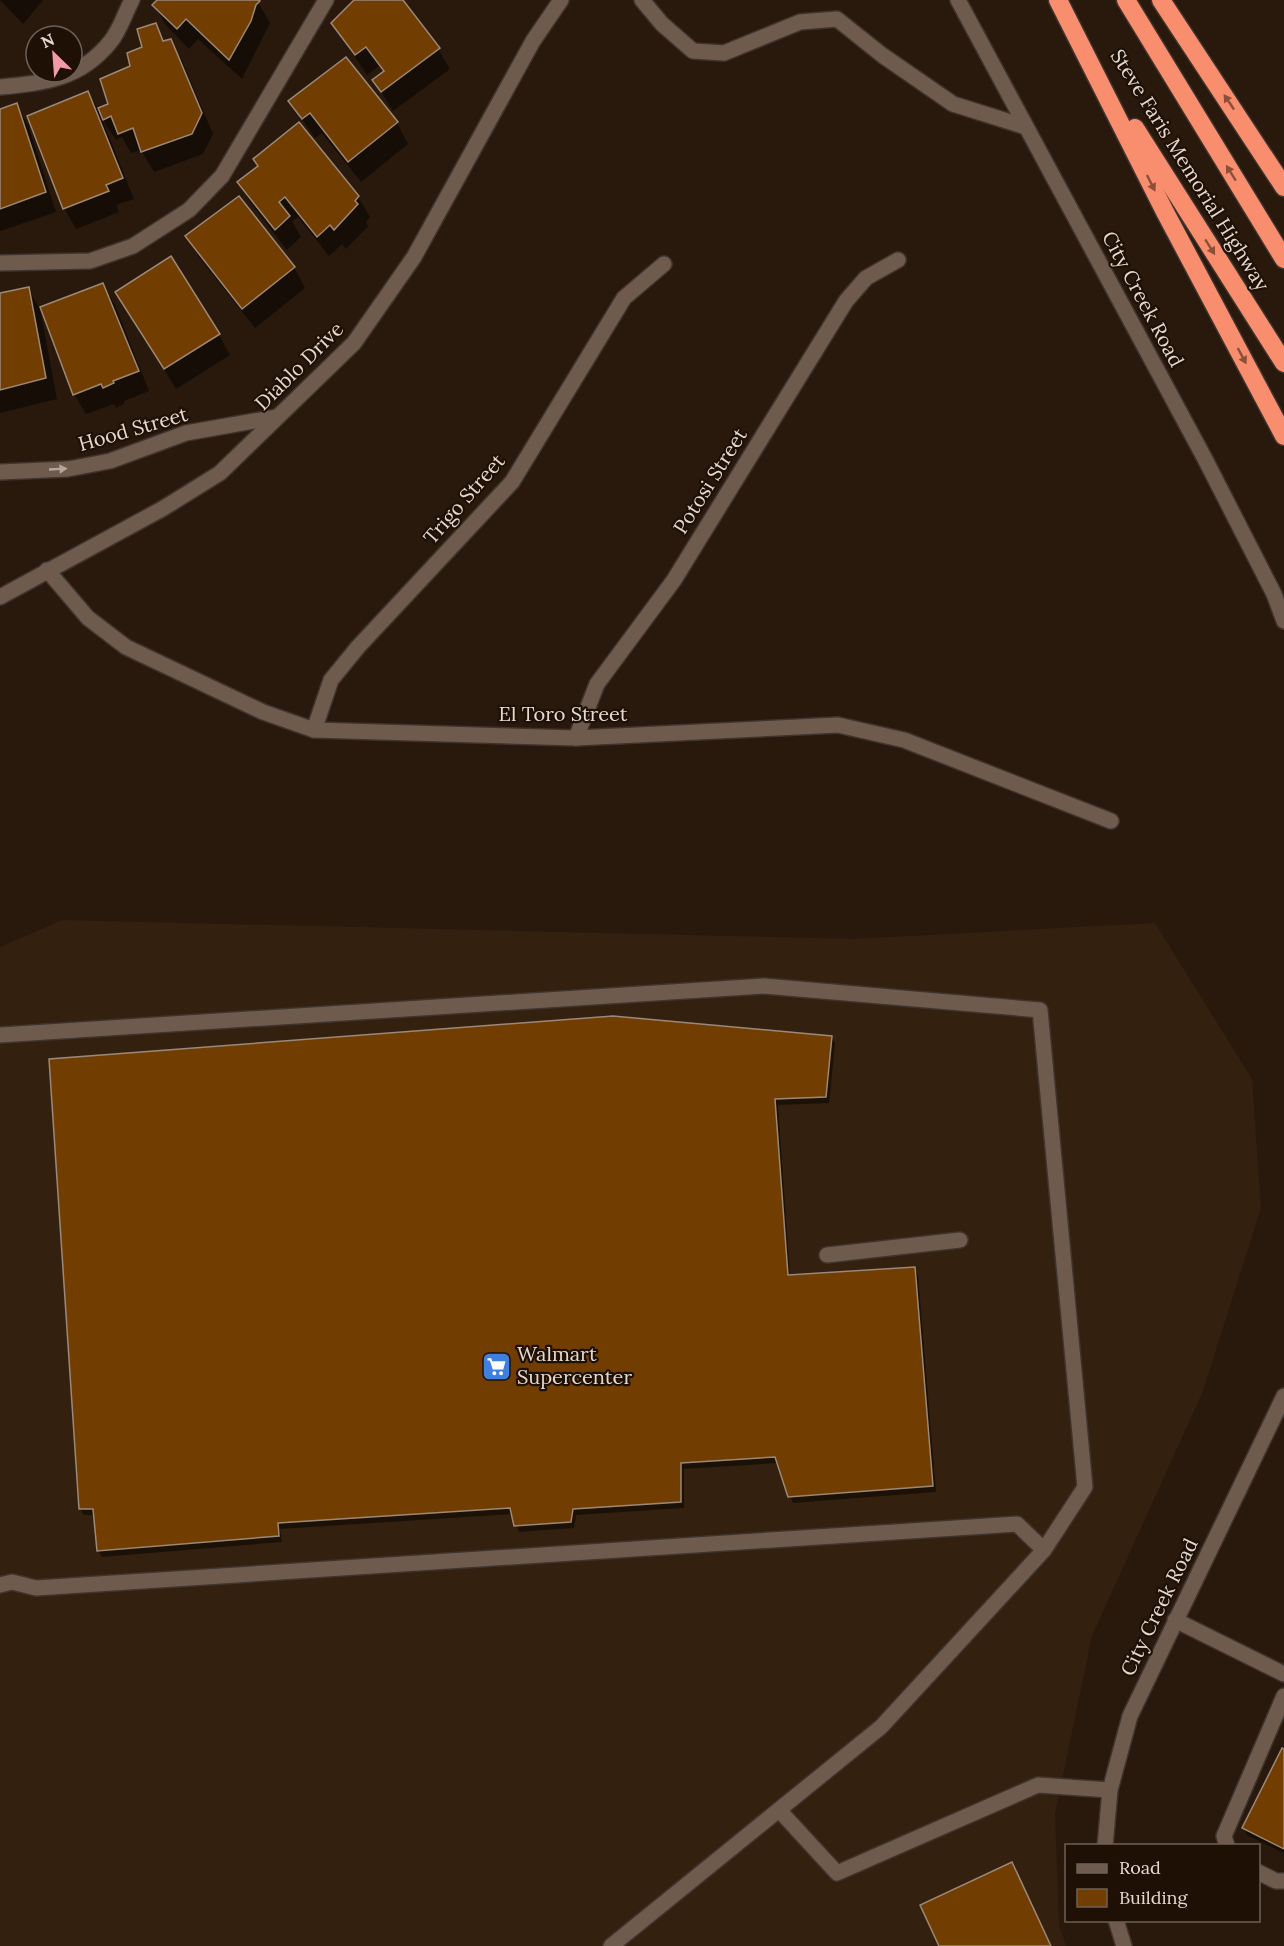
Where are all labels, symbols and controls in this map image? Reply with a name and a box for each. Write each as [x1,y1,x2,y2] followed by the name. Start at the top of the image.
[24,24,84,84] north arrow
[38,29,57,52] text: N
[1106,44,1275,295] street label: Steve Faris Memorial Highway
[1223,95,1235,111] one-way arrow
[1225,165,1236,181] one-way arrow
[1146,175,1156,192] one-way arrow
[1097,227,1190,371] street label: City Creek Road
[1205,239,1216,255] one-way arrow
[249,316,348,415] street label: Diablo Drive
[1237,348,1247,365] one-way arrow
[75,401,191,456] street label: Hood Street
[667,423,752,538] street label: Potosi Street
[418,448,510,549] street label: Trigo Street
[49,465,68,474] one-way arrow
[499,701,628,726] street label: El Toro Street
[517,1341,632,1389] place label: Walmart Supercenter
[480,1350,512,1382] supermarket icon: Walmart Supercenter
[1114,1534,1203,1680] street label: City Creek Road
[1065,1844,1260,1922] legend
[1119,1856,1161,1879] text: Road
[1119,1886,1189,1909] text: Building

